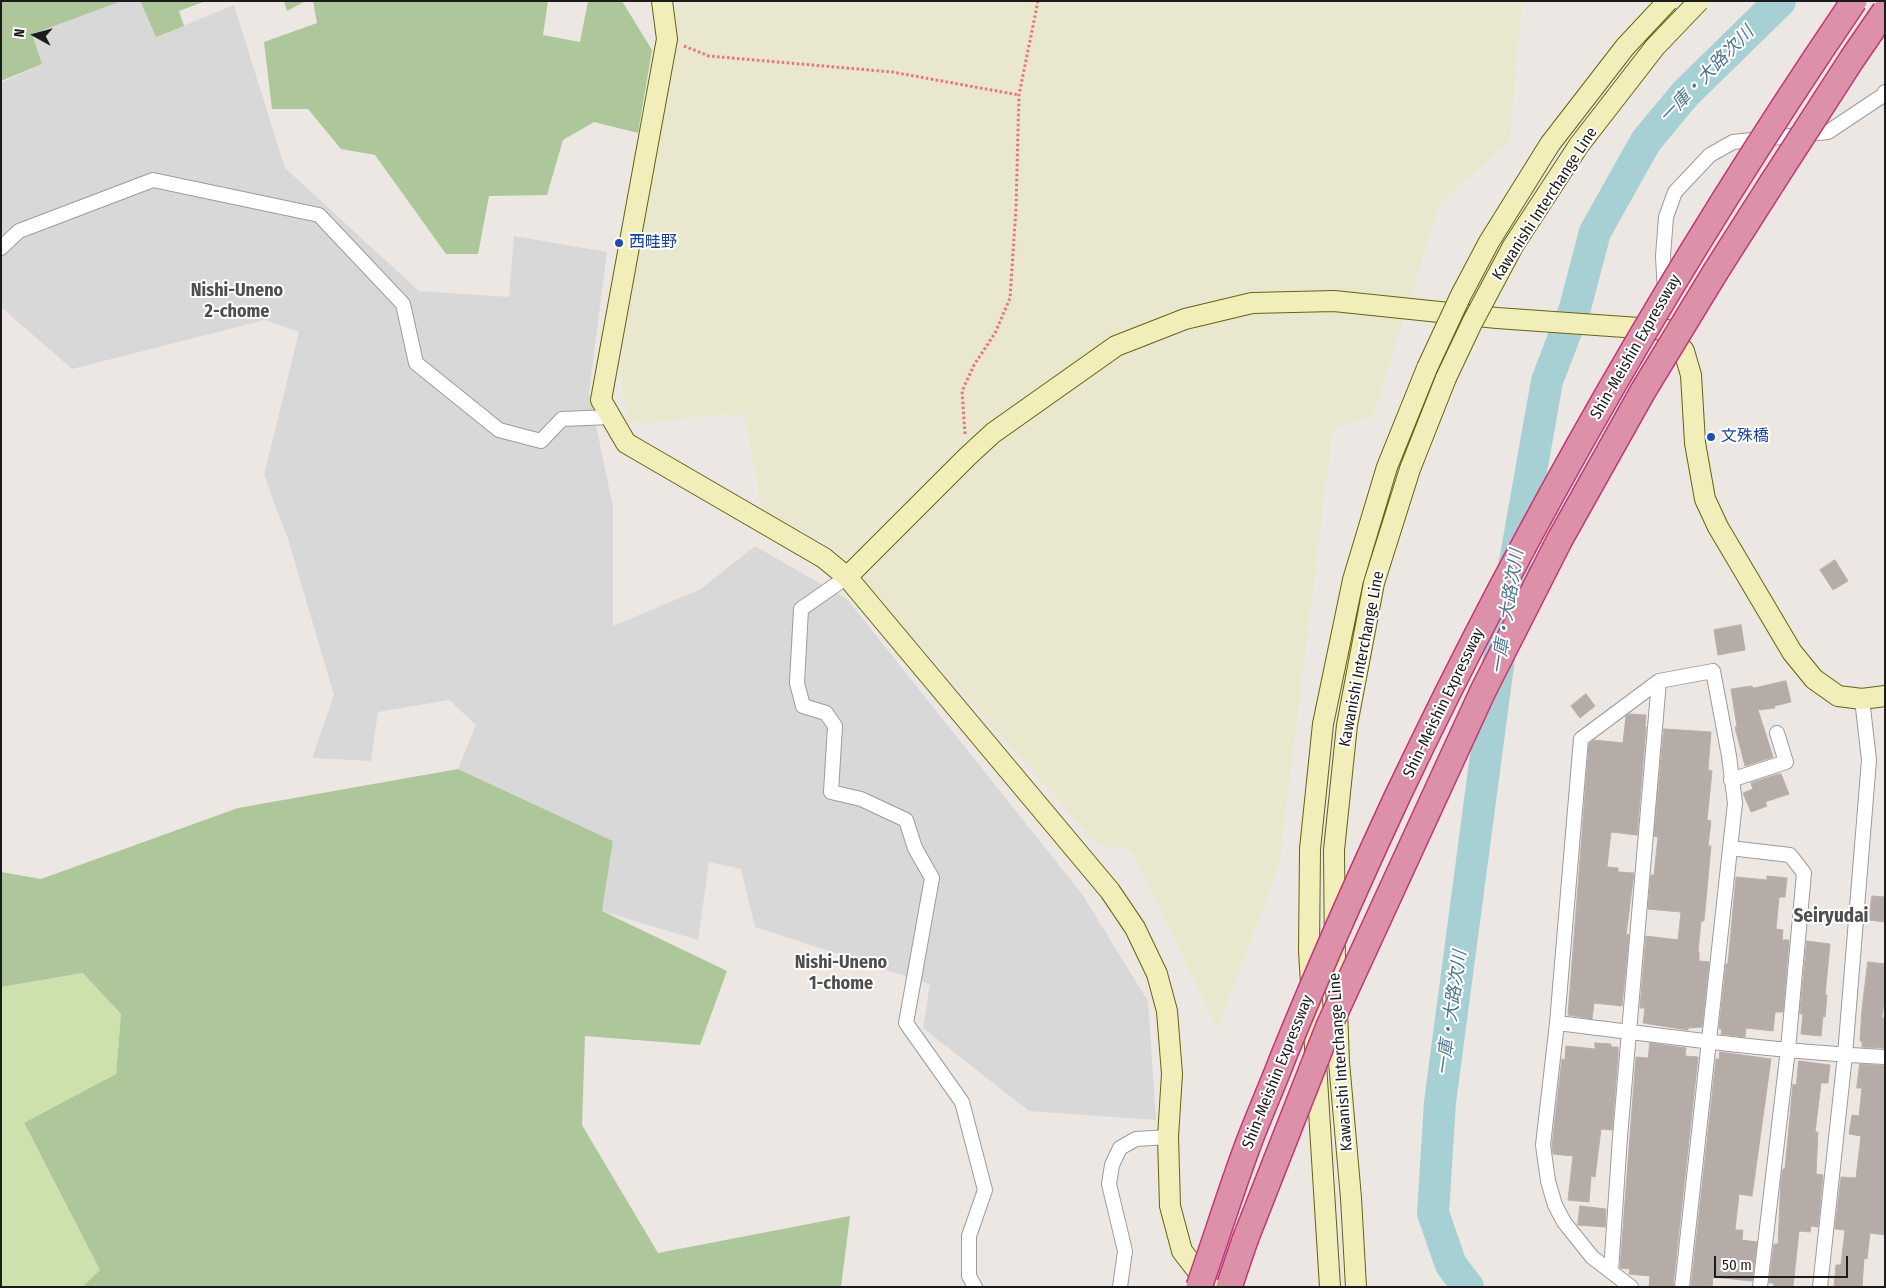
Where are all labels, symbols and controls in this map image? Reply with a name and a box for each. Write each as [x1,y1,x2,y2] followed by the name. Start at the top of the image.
[10,10,60,60] north arrow
[1655,22,1759,128] water label: 一庫・大路次川
[11,28,29,38] text: N
[1488,124,1602,284] street label: Kawanishi Interchange Line
[629,233,677,253] place label: 西畦野
[613,237,625,249] marker: 西畦野
[1587,271,1685,423] street label: Shin-Meishin Expressway
[191,280,283,322] district label: Nishi-Uneno 2-chome
[1721,427,1769,447] place label: 文殊橋
[1705,431,1717,443] marker: 文殊橋
[1487,548,1529,676] water label: 一庫・大路次川
[1336,570,1388,748] street label: Kawanishi Interchange Line
[1399,625,1489,781] street label: Shin-Meishin Expressway
[1794,906,1868,928] district label: Seiryudai
[1433,949,1471,1077] water label: 一庫・大路次川
[795,952,887,994] district label: Nishi-Uneno 1-chome
[1325,972,1357,1152] street label: Kawanishi Interchange Line
[1238,992,1318,1152] street label: Shin-Meishin Expressway
[1716,1246,1850,1278] scale bar
[1722,1256,1752,1274] text: 50 m

